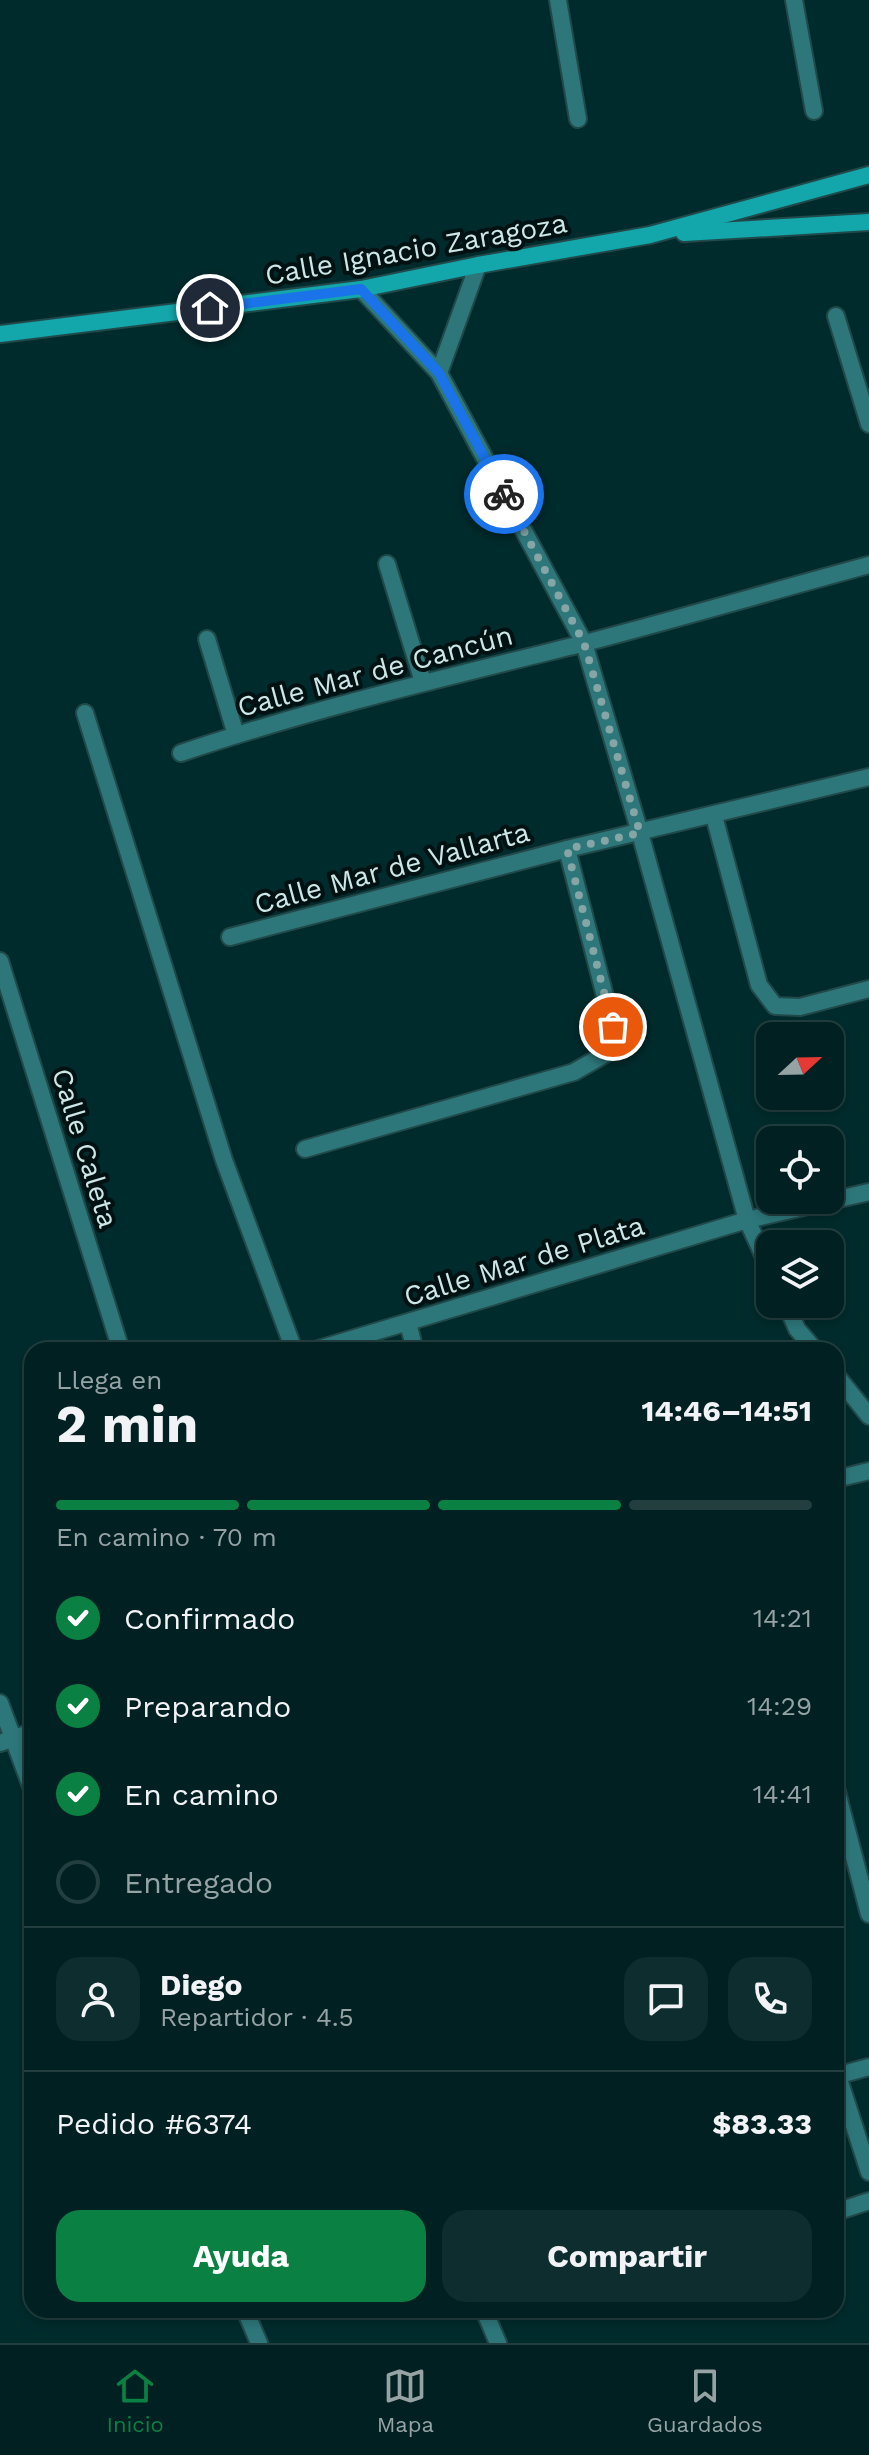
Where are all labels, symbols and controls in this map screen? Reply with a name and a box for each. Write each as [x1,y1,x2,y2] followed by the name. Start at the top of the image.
[262,206,570,292] street label: Calle Ignacio Zaragoza
[176,274,244,342] pin
[188,286,232,330] icon: home
[464,454,544,534] courier
[482,472,526,516] icon: bike
[234,618,516,724] street label: Calle Mar de Cancún
[251,815,533,921] street label: Calle Mar de Vallarta
[579,993,647,1061] pin
[591,1005,635,1049] icon: bag
[756,1022,844,1110] north arrow
[756,1022,844,1318] map controls
[45,1064,125,1232] street label: Calle Caleta
[756,1126,844,1214] button: locate
[400,1209,648,1313] street label: Calle Mar de Plata
[756,1230,844,1318] button: layers
[56,1365,162,1395] text: Llega en
[641,1393,812,1428] text: 14:46–14:51
[56,1394,198,1455] text: 2 min
[56,1522,277,1552] text: En camino · 70 m
[56,1596,100,1640] icon: check
[124,1601,295,1636] text: Confirmado
[753,1603,812,1633] text: 14:21
[56,1684,100,1728] icon: check
[124,1689,291,1724] text: Preparando
[747,1691,812,1721] text: 14:29
[56,1772,100,1816] icon: check
[124,1777,279,1812] text: En camino
[753,1779,812,1809] text: 14:41
[124,1865,273,1900] text: Entregado
[56,1957,140,2041] button: person
[624,1957,708,2041] button: chat
[728,1957,812,2041] button: phone
[160,1967,242,2002] text: Diego
[160,2002,354,2032] text: Repartidor · 4.5
[56,2106,252,2141] text: Pedido #6374
[712,2106,812,2141] text: $83.33
[56,2210,426,2302] button: Ayuda
[442,2210,812,2302] button: Compartir
[106,2364,164,2437] tab: Inicio
[377,2364,434,2437] tab: Mapa
[647,2364,762,2437] tab: Guardados

